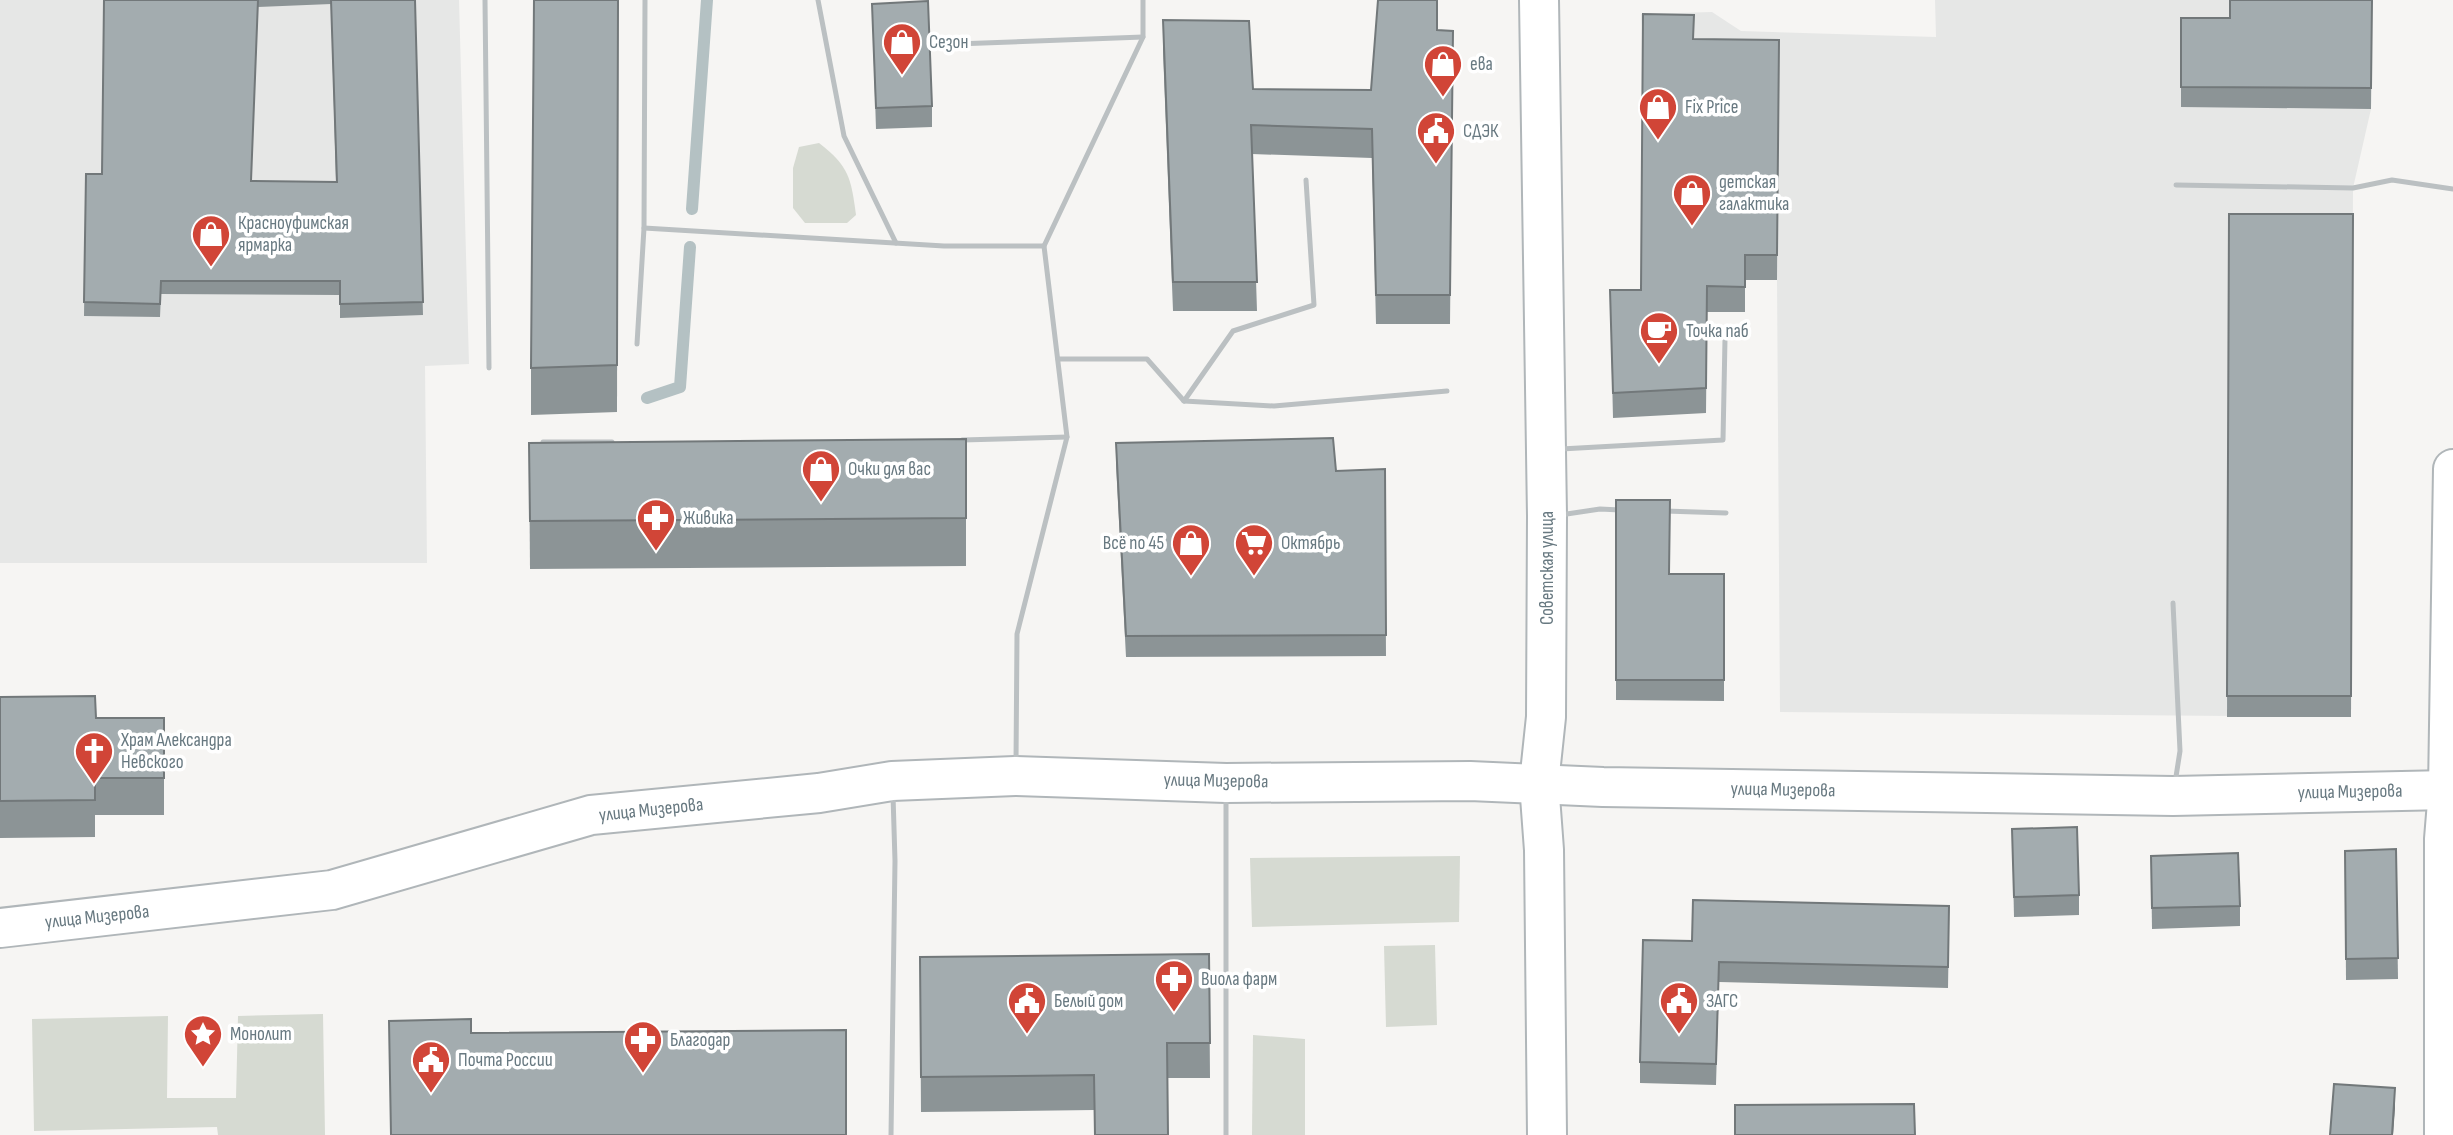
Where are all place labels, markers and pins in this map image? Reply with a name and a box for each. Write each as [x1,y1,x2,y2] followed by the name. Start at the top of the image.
[881,21,923,76] shop icon: Сезон
[929,31,968,54] place label: Сезон
[1422,43,1464,98] shop icon: ева
[1470,53,1493,76] place label: ева
[1637,86,1679,141] shop icon: Fix Price
[1685,96,1738,119] place label: Fix Price
[1415,110,1457,165] public building icon: СДЭК
[1463,120,1499,143] place label: СДЭК
[1719,171,1789,216] place label: детская галактика
[1671,172,1713,227] shop icon: детская галактика
[238,212,349,257] place label: Красноуфимская ярмарка
[190,213,232,268] shop icon: Красноуфимская ярмарка
[1638,310,1680,365] cafe icon: Точка паб
[1686,320,1749,343] place label: Точка паб
[800,448,842,503] shop icon: Очки для вас
[848,458,931,481] place label: Очки для вас
[635,497,677,552] pharmacy icon: Живика
[683,507,734,530] place label: Живика
[1170,522,1212,577] shop icon: Всё по 45
[1233,522,1275,577] supermarket icon: Октябрь
[1103,532,1164,555] place label: Всё по 45
[1281,532,1341,555] place label: Октябрь
[120,729,232,774] place label: Храм Александра Невского
[73,730,115,785] church icon: Храм Александра Невского
[1153,958,1195,1013] pharmacy icon: Виола фарм
[1201,968,1277,991] place label: Виола фарм
[1006,980,1048,1035] public building icon: Белый дом
[1658,980,1700,1035] public building icon: ЗАГС
[1054,990,1123,1013] place label: Белый дом
[1706,990,1738,1013] place label: ЗАГС
[182,1013,224,1068] place icon: Монолит
[622,1019,664,1074] pharmacy icon: Благодар
[230,1023,292,1046] place label: Монолит
[670,1029,730,1052] place label: Благодар
[410,1039,452,1094] public building icon: Почта России
[458,1049,553,1072] place label: Почта России

